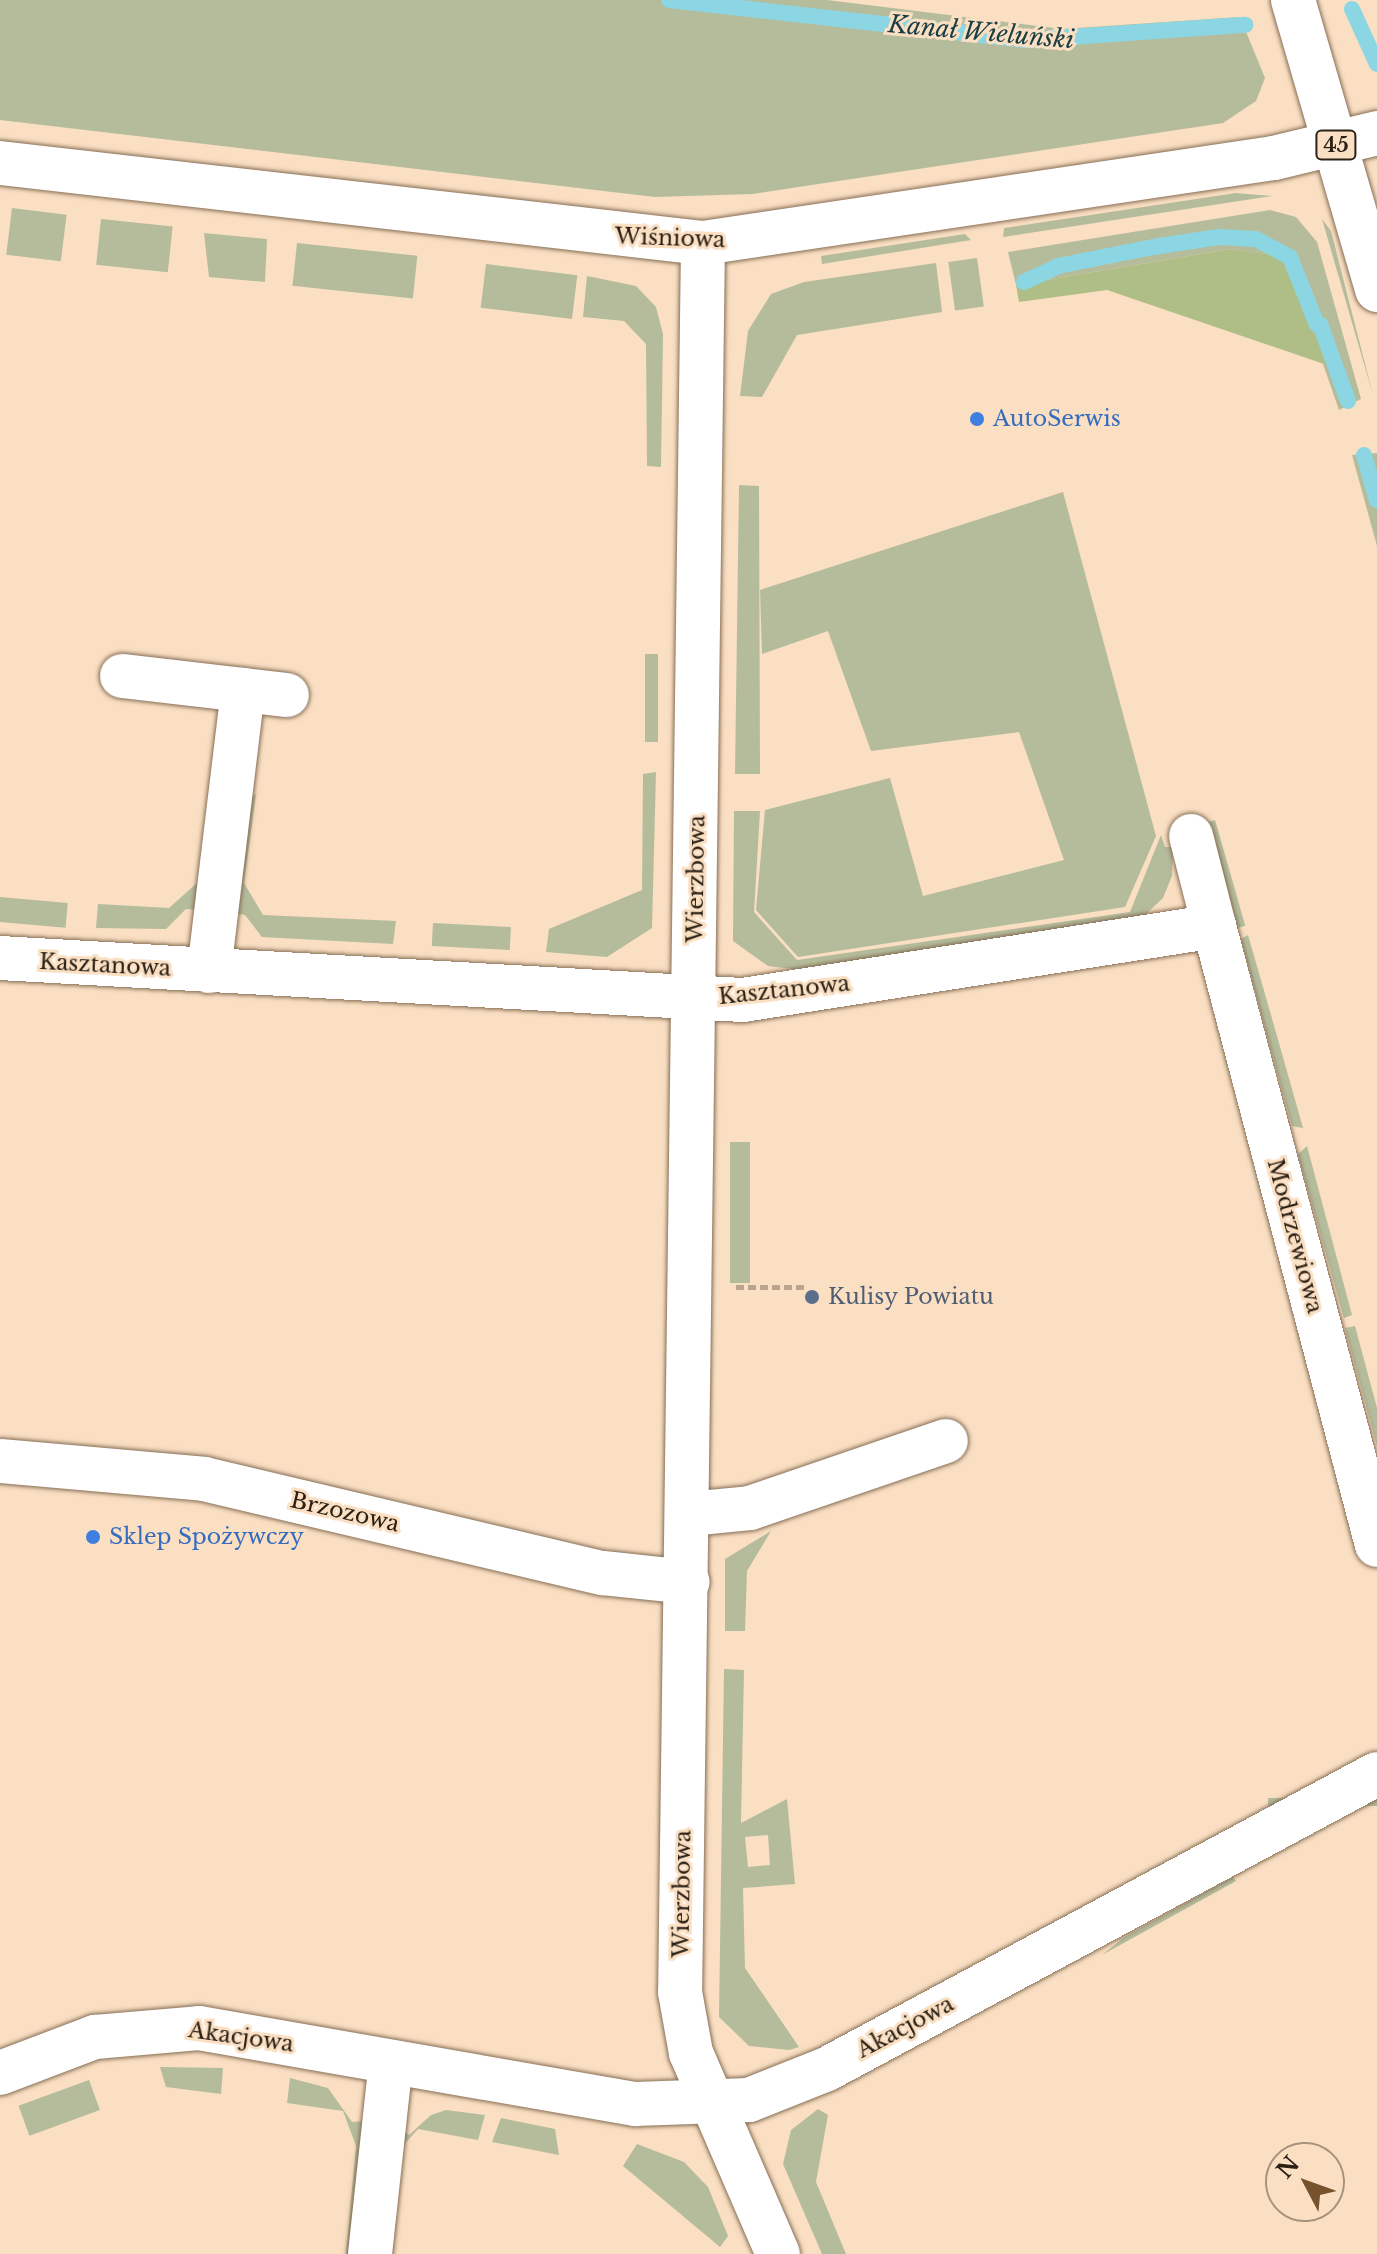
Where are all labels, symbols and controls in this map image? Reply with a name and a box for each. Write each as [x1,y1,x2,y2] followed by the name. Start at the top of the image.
[886,9,1076,55] water label: Kanał Wieluński
[1314,129,1358,161] road number: 45
[614,223,726,253] street label: Wiśniowa
[993,406,1121,432] place label: AutoSerwis
[968,410,986,428] marker: AutoSerwis
[682,815,710,943] street label: Wierzbowa
[38,948,172,982] street label: Kasztanowa
[717,970,851,1010] street label: Kasztanowa
[1262,1156,1328,1316] street label: Modrzewiowa
[828,1284,994,1310] place label: Kulisy Powiatu
[803,1288,821,1306] marker: Kulisy Powiatu
[288,1487,402,1537] street label: Brzozowa
[109,1524,304,1550] place label: Sklep Spożywczy
[84,1528,102,1546] marker: Sklep Spożywczy
[668,1830,696,1958] street label: Wierzbowa
[852,1990,958,2064] street label: Akacjowa
[187,2017,295,2057] street label: Akacjowa
[1265,2142,1345,2222] north arrow
[1271,2151,1305,2184] text: N

